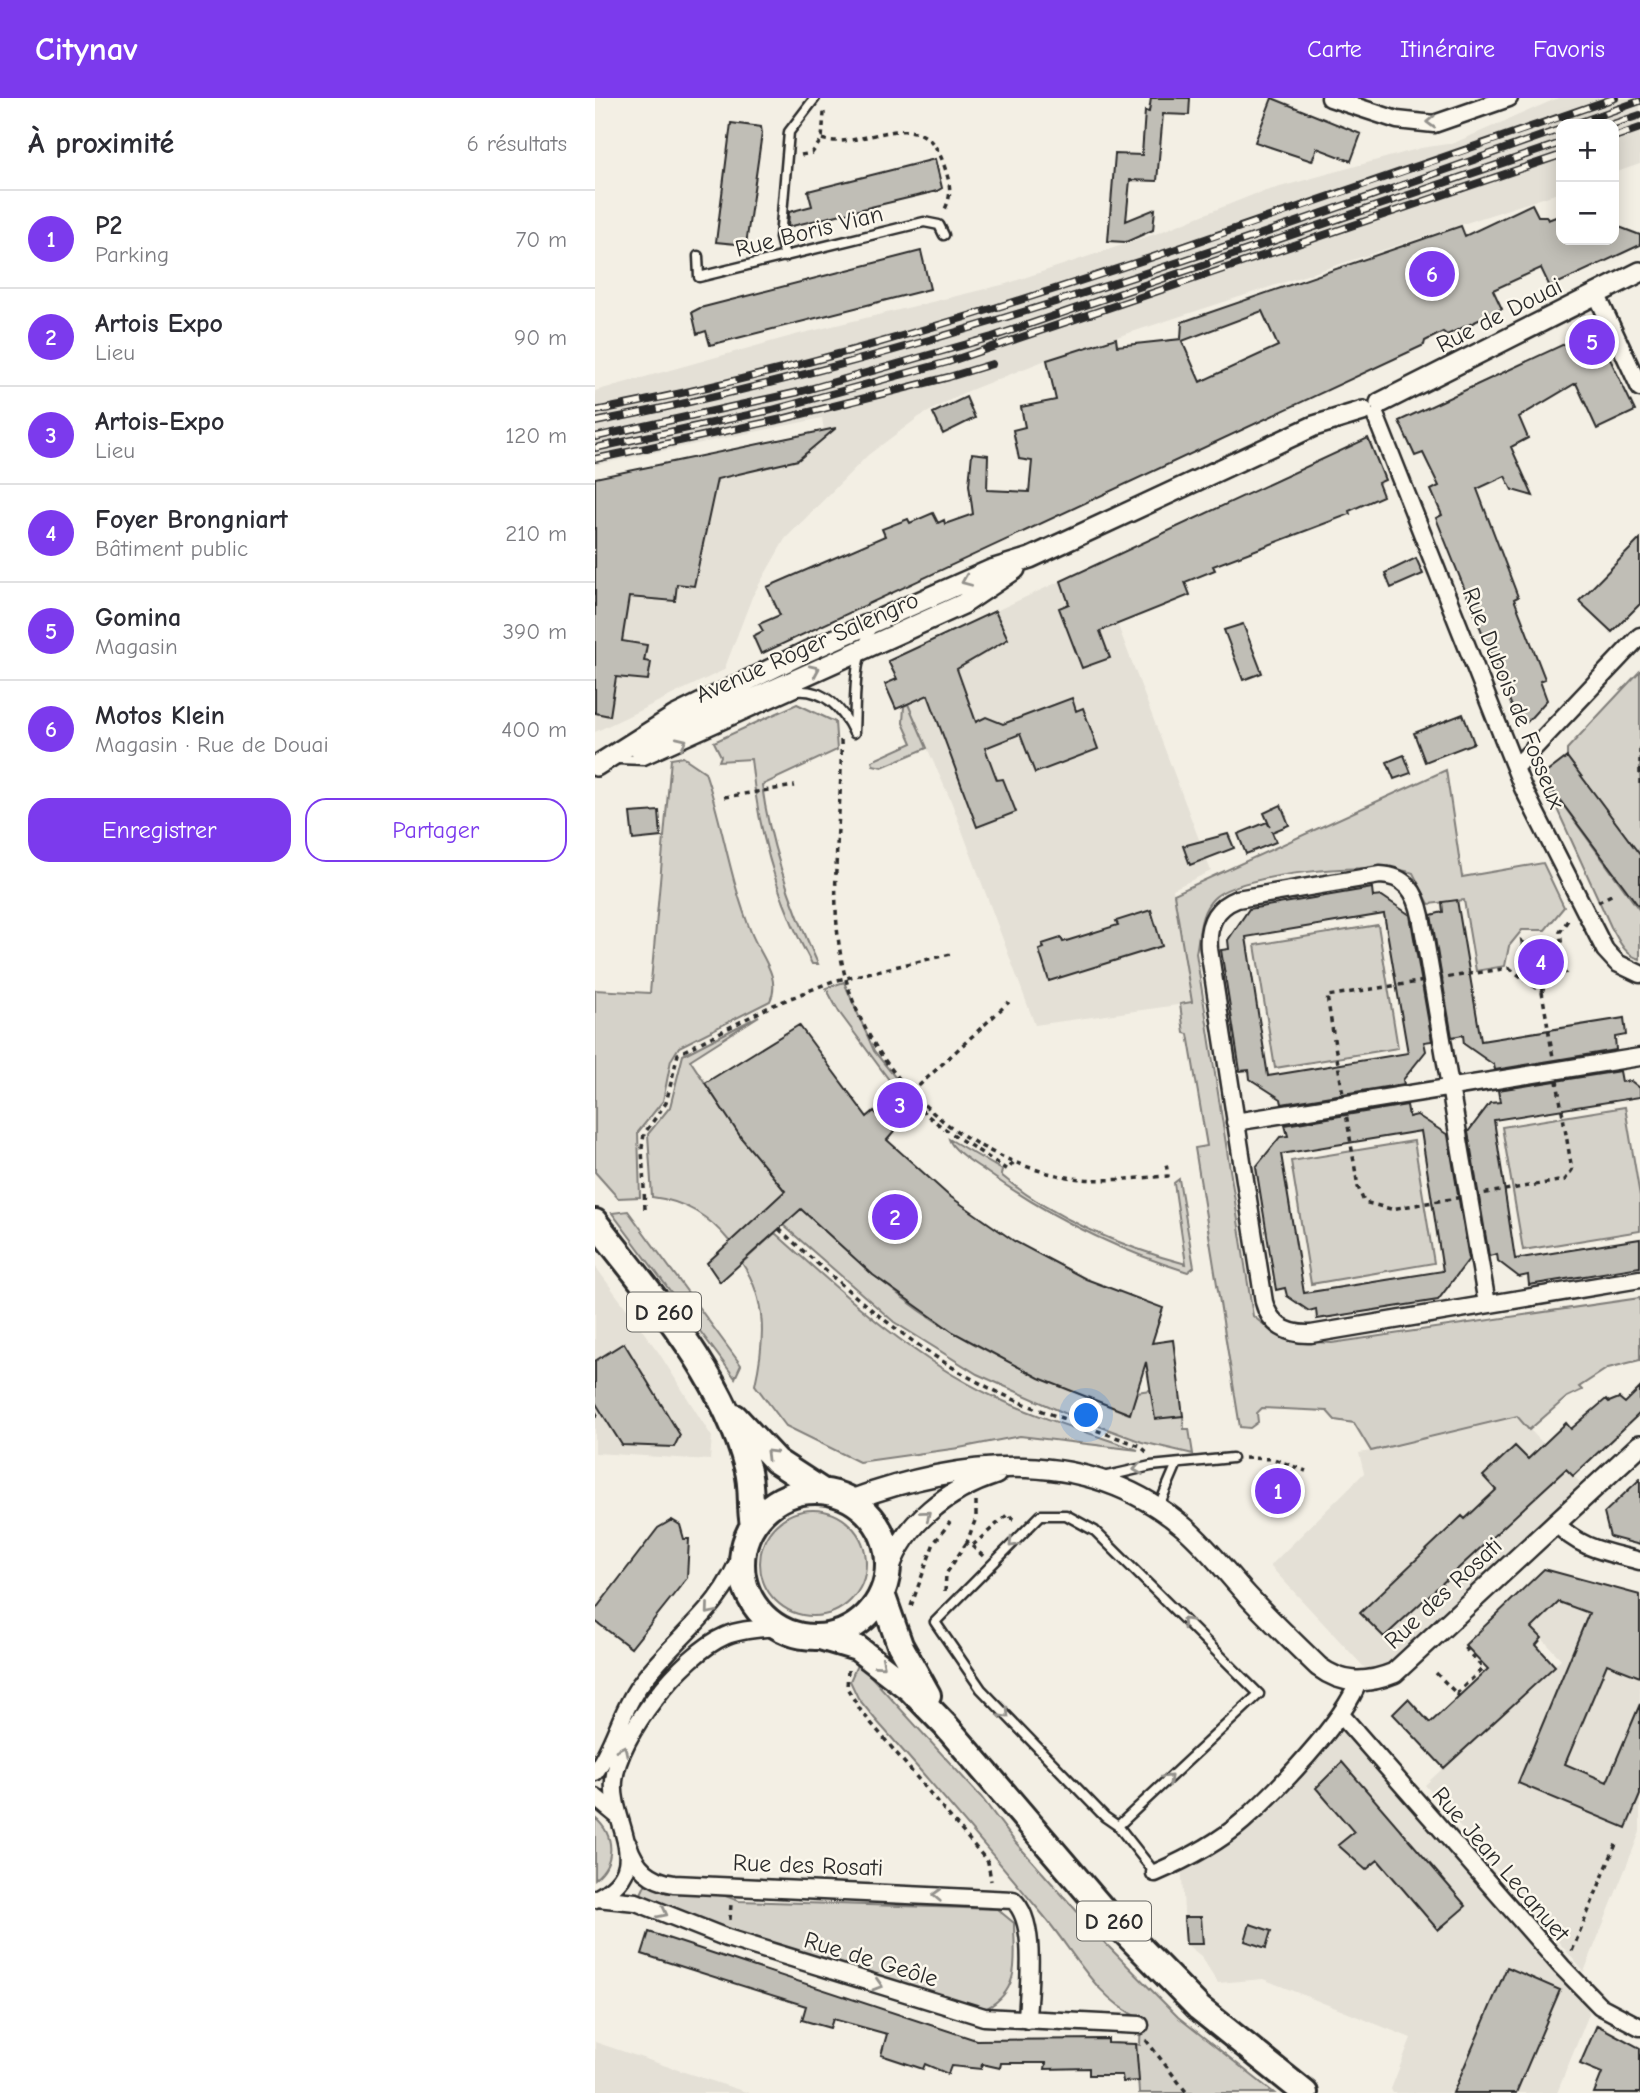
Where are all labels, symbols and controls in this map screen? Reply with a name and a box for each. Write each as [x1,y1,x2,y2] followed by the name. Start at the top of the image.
[35,30,138,68] text: Citynav
[1307,35,1362,63] text: Carte
[1400,35,1495,63] text: Itinéraire
[1533,35,1605,63] text: Favoris
[1425,115,1436,130] one-way arrow
[1556,119,1619,245] map controls
[1556,119,1619,182] button: +
[28,126,174,161] text: À proximité
[467,130,567,157] text: 6 résultats
[1556,182,1619,245] button: −
[732,199,886,263] street label: Rue Boris Vian
[95,211,122,241] text: P2
[46,226,56,253] text: 1
[515,226,567,253] text: 70 m
[95,241,169,268] text: Parking
[1409,248,1455,300] pin: 6
[1431,271,1567,359] street label: Rue de Douai
[95,309,223,339] text: Artois Expo
[1569,316,1615,368] pin: 5
[45,324,57,351] text: 2
[514,324,567,351] text: 90 m
[95,339,135,366] text: Lieu
[95,407,224,437] text: Artois-Expo
[45,422,57,449] text: 3
[505,422,567,449] text: 120 m
[95,437,135,464] text: Lieu
[95,505,288,535] text: Foyer Brongniart
[46,520,56,547] text: 4
[505,520,567,547] text: 210 m
[95,535,248,562] text: Bâtiment public
[961,572,973,586] one-way arrow
[1457,583,1571,813] street label: Rue Dubois de Fosseux
[691,585,923,709] street label: Avenue Roger Salengro
[95,603,181,633] text: Gomina
[45,618,57,645] text: 5
[502,618,567,645] text: 390 m
[95,633,178,660] text: Magasin
[808,664,820,678] one-way arrow
[95,701,225,731] text: Motos Klein
[45,716,57,743] text: 6
[501,716,567,743] text: 400 m
[95,731,329,758] text: Magasin · Rue de Douai
[675,736,687,750] one-way arrow
[28,798,291,862] button: Enregistrer
[305,798,567,862] button: Partager
[1518,936,1564,988] pin: 4
[877,1079,923,1131] pin: 3
[872,1191,918,1243] pin: 2
[627,1292,701,1331] road number: D 260
[1069,1398,1103,1432] your location
[765,1449,778,1462] one-way arrow
[1132,1460,1144,1475] one-way arrow
[1255,1465,1301,1517] pin: 1
[918,1511,931,1523] one-way arrow
[1378,1531,1508,1655] street label: Rue des Rosati
[1009,1535,1022,1548] one-way arrow
[706,1601,718,1614] one-way arrow
[1182,1617,1195,1630] one-way arrow
[873,1656,886,1668] one-way arrow
[997,1706,1010,1719] one-way arrow
[615,1745,629,1757] one-way arrow
[1159,1775,1172,1788] one-way arrow
[1426,1781,1576,1948] street label: Rue Jean Lecanuet
[732,1848,884,1882] street label: Rue des Rosati
[932,1887,943,1902] one-way arrow
[1077,1902,1151,1940] road number: D 260
[655,1905,668,1919] one-way arrow
[801,1925,941,1993] street label: Rue de Geôle
[872,1977,884,1992] one-way arrow

